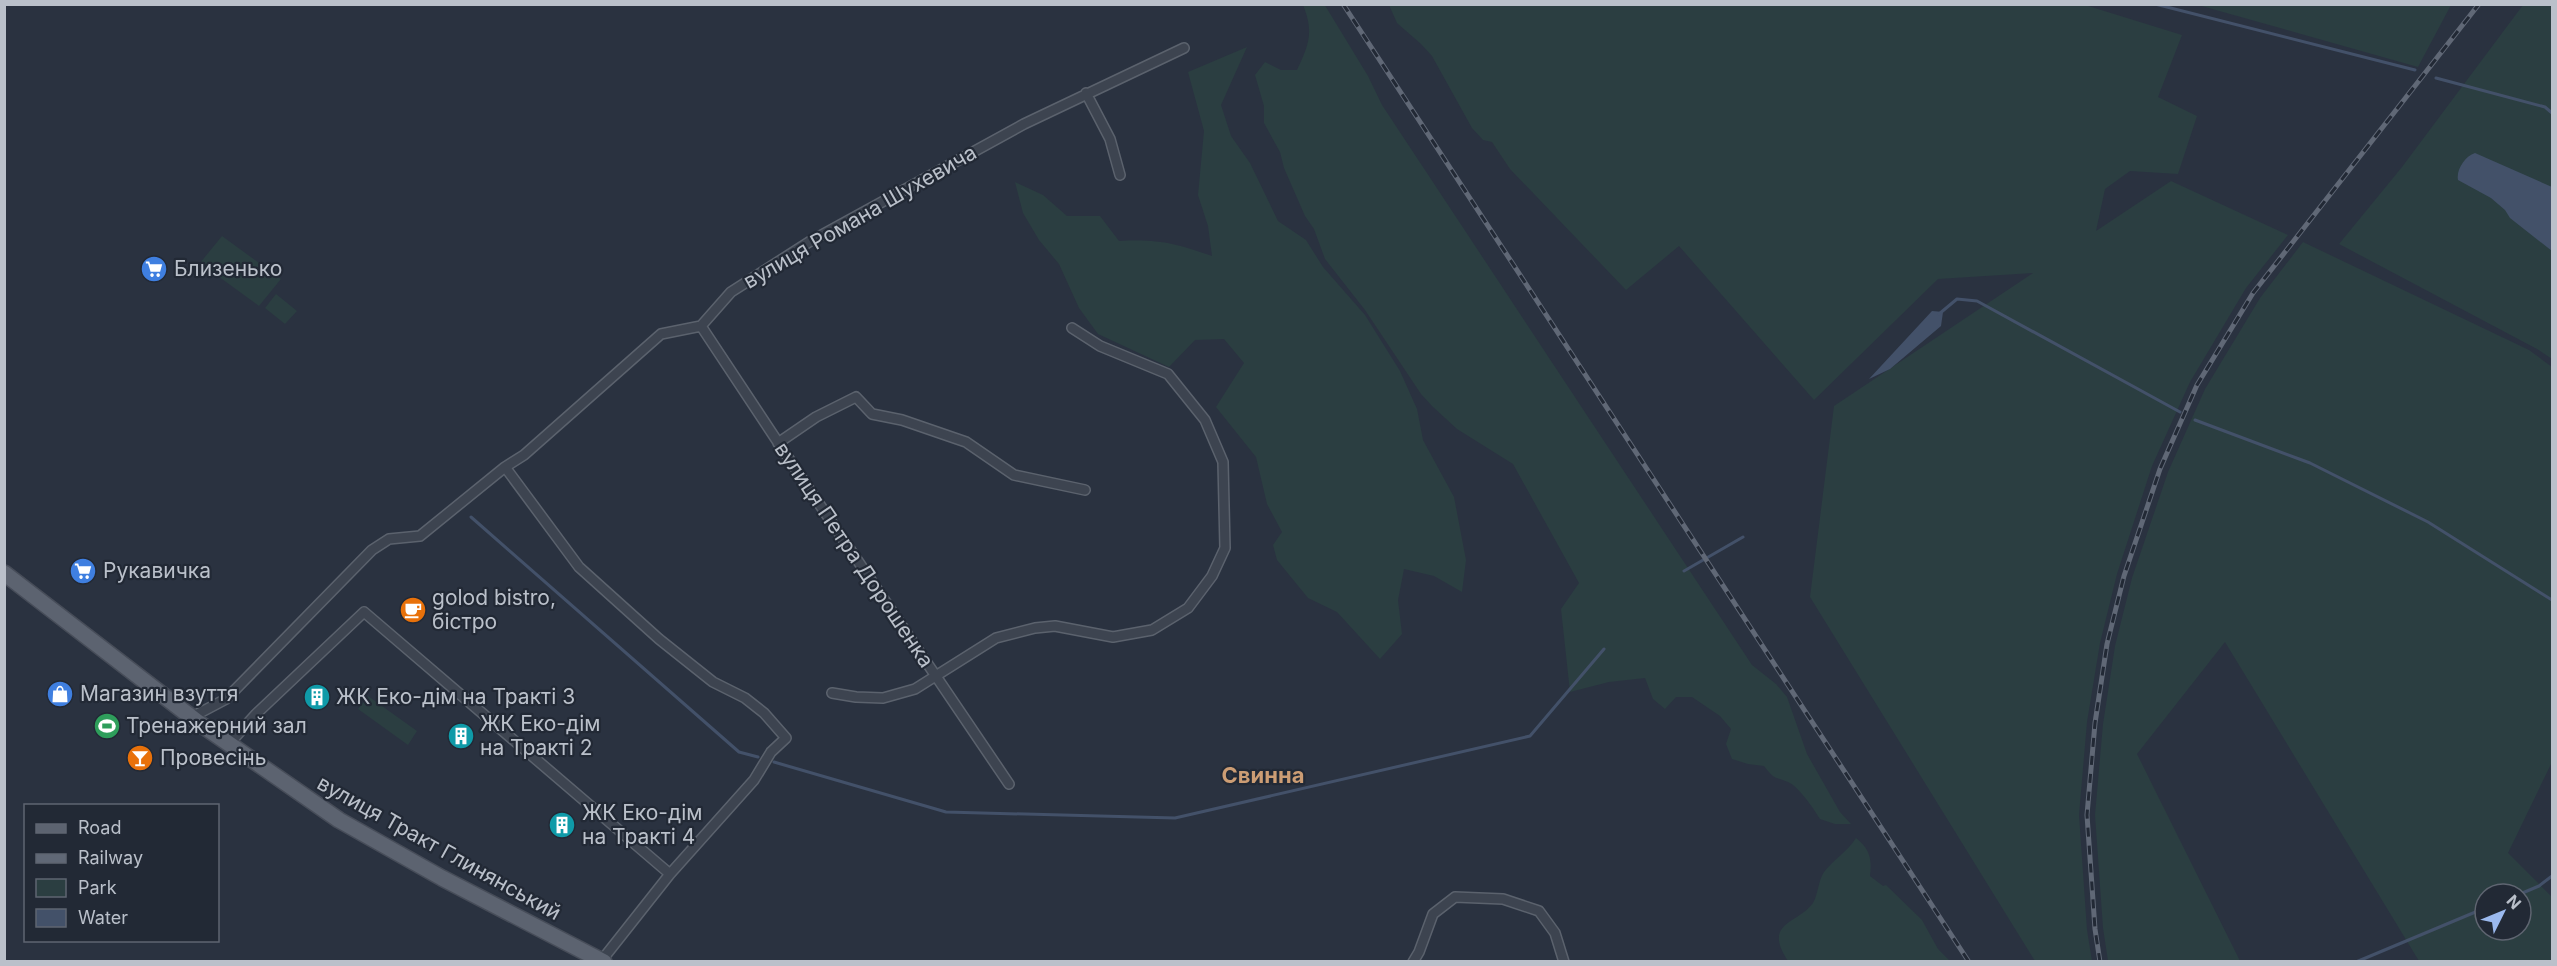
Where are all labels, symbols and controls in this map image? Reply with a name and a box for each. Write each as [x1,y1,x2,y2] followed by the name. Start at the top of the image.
[739,140,981,294] street label: вулиця Романа Шухевича
[139,254,169,284] supermarket icon: Близенько
[174,256,282,281] place label: Близенько
[770,437,939,672] street label: вулиця Петра Дорошенка
[68,556,98,586] supermarket icon: Рукавичка
[103,558,211,583] place label: Рукавичка
[432,585,556,634] place label: golod bistro, бістро
[398,595,428,625] cafe icon: golod bistro, бістро
[45,679,75,709] shop icon: Магазин взуття
[80,681,238,706] place label: Магазин взуття
[302,682,332,712] building icon: ЖК Еко-дім на Тракті 3
[336,684,575,709] place label: ЖК Еко-дім на Тракті 3
[92,711,122,741] sports icon: Тренажерний зал
[480,711,600,760] place label: ЖК Еко-дім на Тракті 2
[126,713,307,738] place label: Тренажерний зал
[446,721,476,751] building icon: ЖК Еко-дім на Тракті 2
[125,743,155,773] bar icon: Провесінь
[160,745,266,770] place label: Провесінь
[1222,762,1304,788] district label: Свинна
[313,770,565,925] street label: вулиця Тракт Глинянський
[582,800,702,849] place label: ЖК Еко-дім на Тракті 4
[24,804,219,942] legend
[547,810,577,840] building icon: ЖК Еко-дім на Тракті 4
[78,817,121,838] text: Road
[78,847,143,868] text: Railway
[78,877,117,898] text: Park
[2473,882,2533,942] north arrow
[2502,890,2525,913] text: N
[78,907,128,928] text: Water

